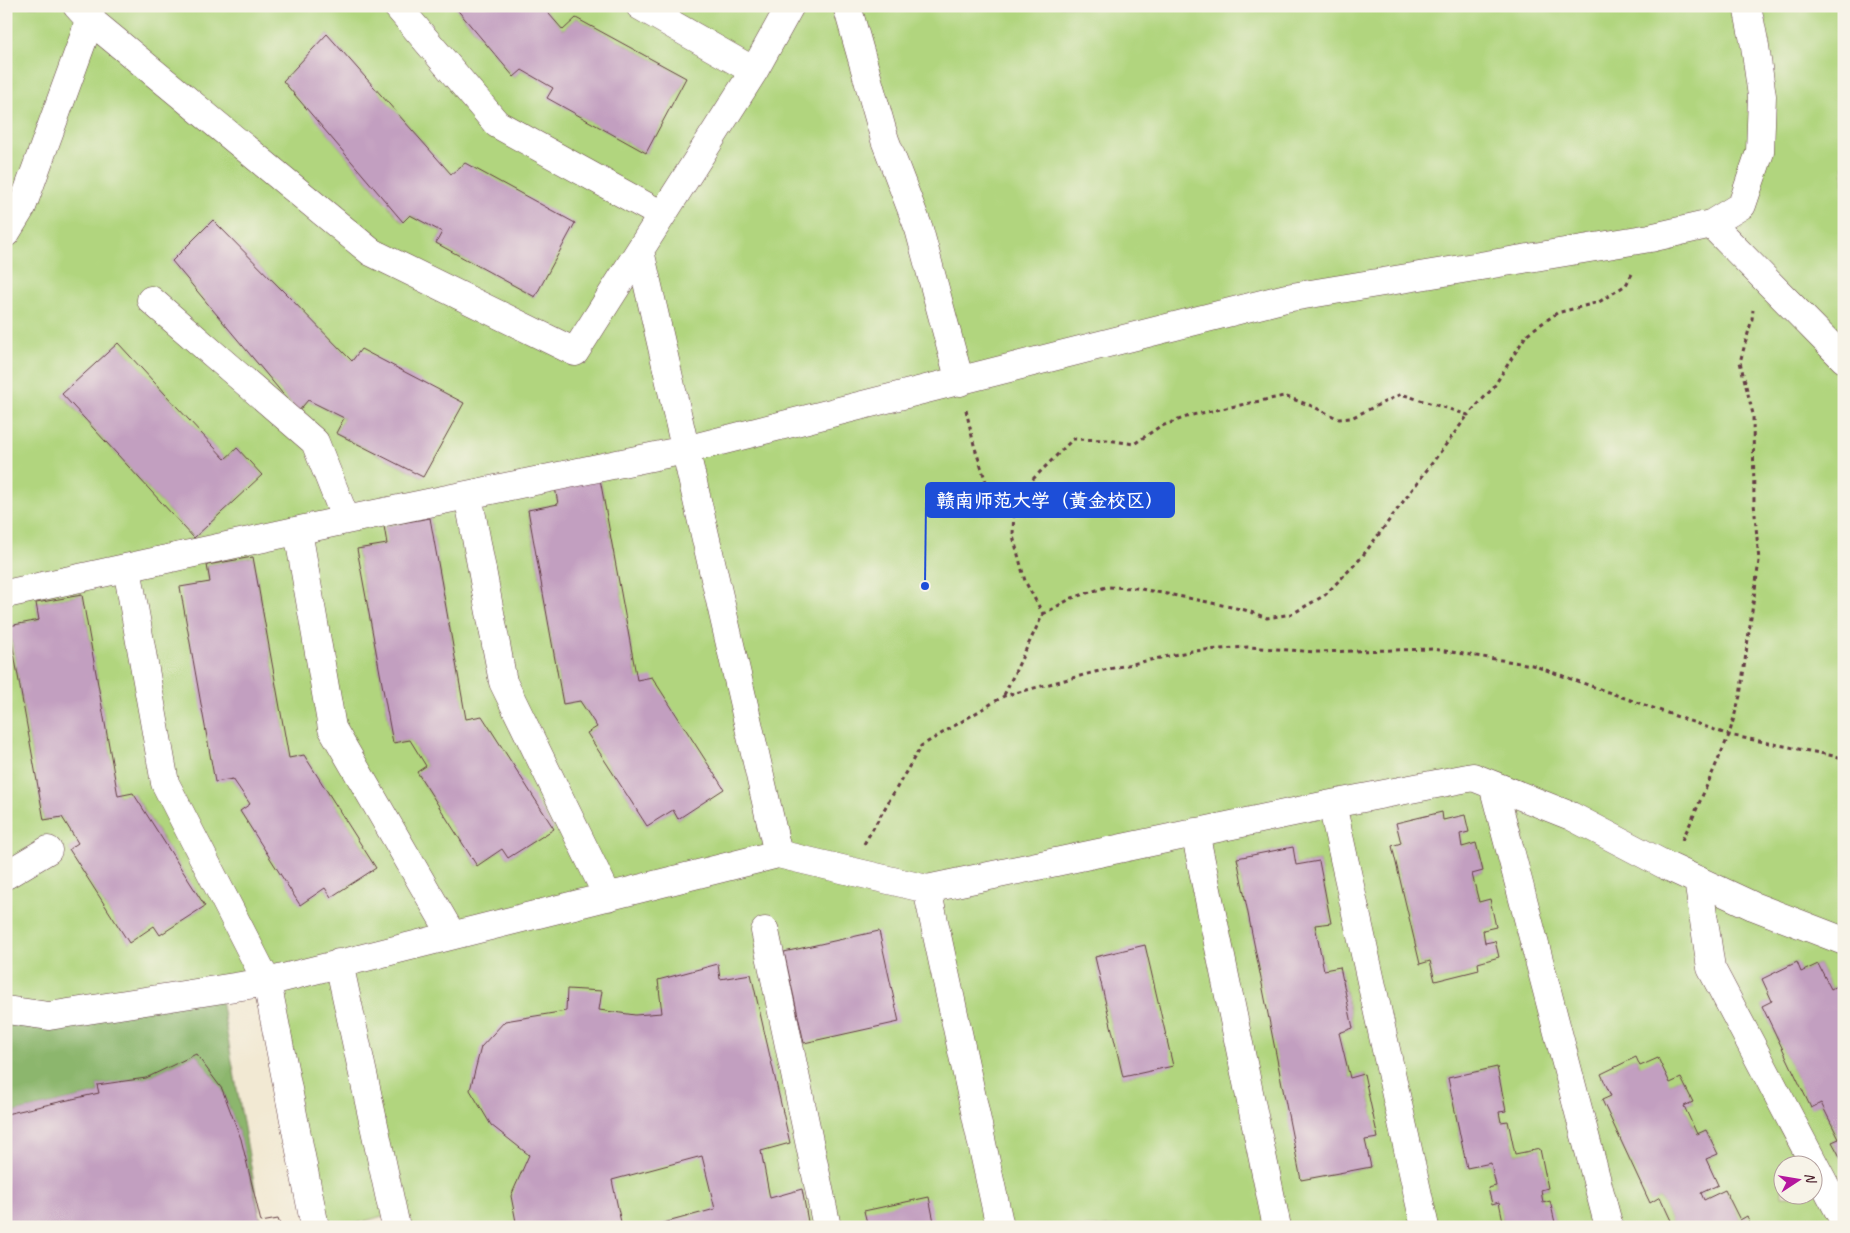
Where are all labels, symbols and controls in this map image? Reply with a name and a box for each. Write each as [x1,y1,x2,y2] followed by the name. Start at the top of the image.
[926,483,1174,517] callout: 赣南师范大学（黄金校区）
[936,489,1164,513] text: 赣南师范大学（黄金校区）
[1772,1156,1822,1206] north arrow
[1801,1171,1820,1186] text: N

